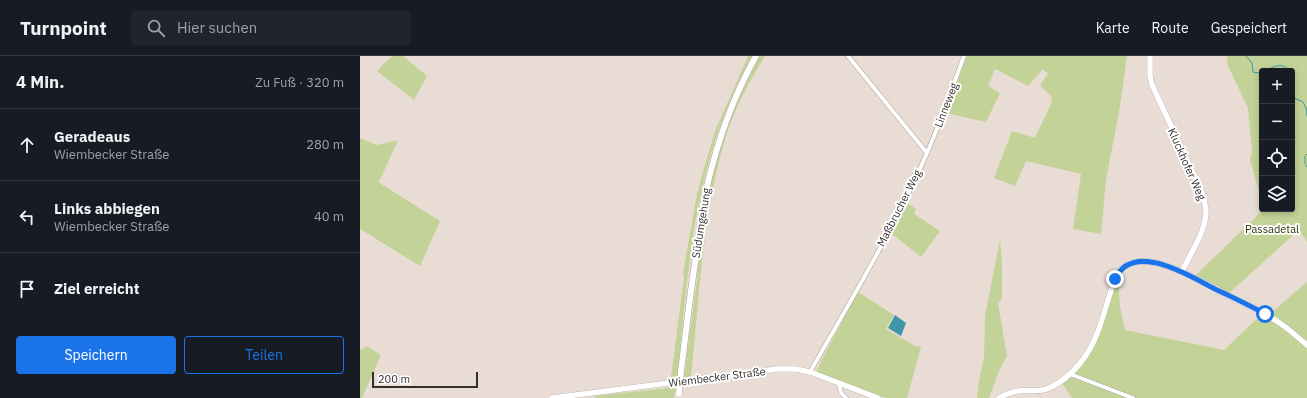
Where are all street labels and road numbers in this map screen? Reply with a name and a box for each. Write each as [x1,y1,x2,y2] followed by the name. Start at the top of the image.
[931,80,961,129] street label: Linneweg
[1165,126,1209,202] street label: Kluckhofer Weg
[874,167,924,249] street label: Maßbrucher Weg
[689,187,714,259] street label: Südumgehung
[668,364,766,390] street label: Wiembecker Straße

